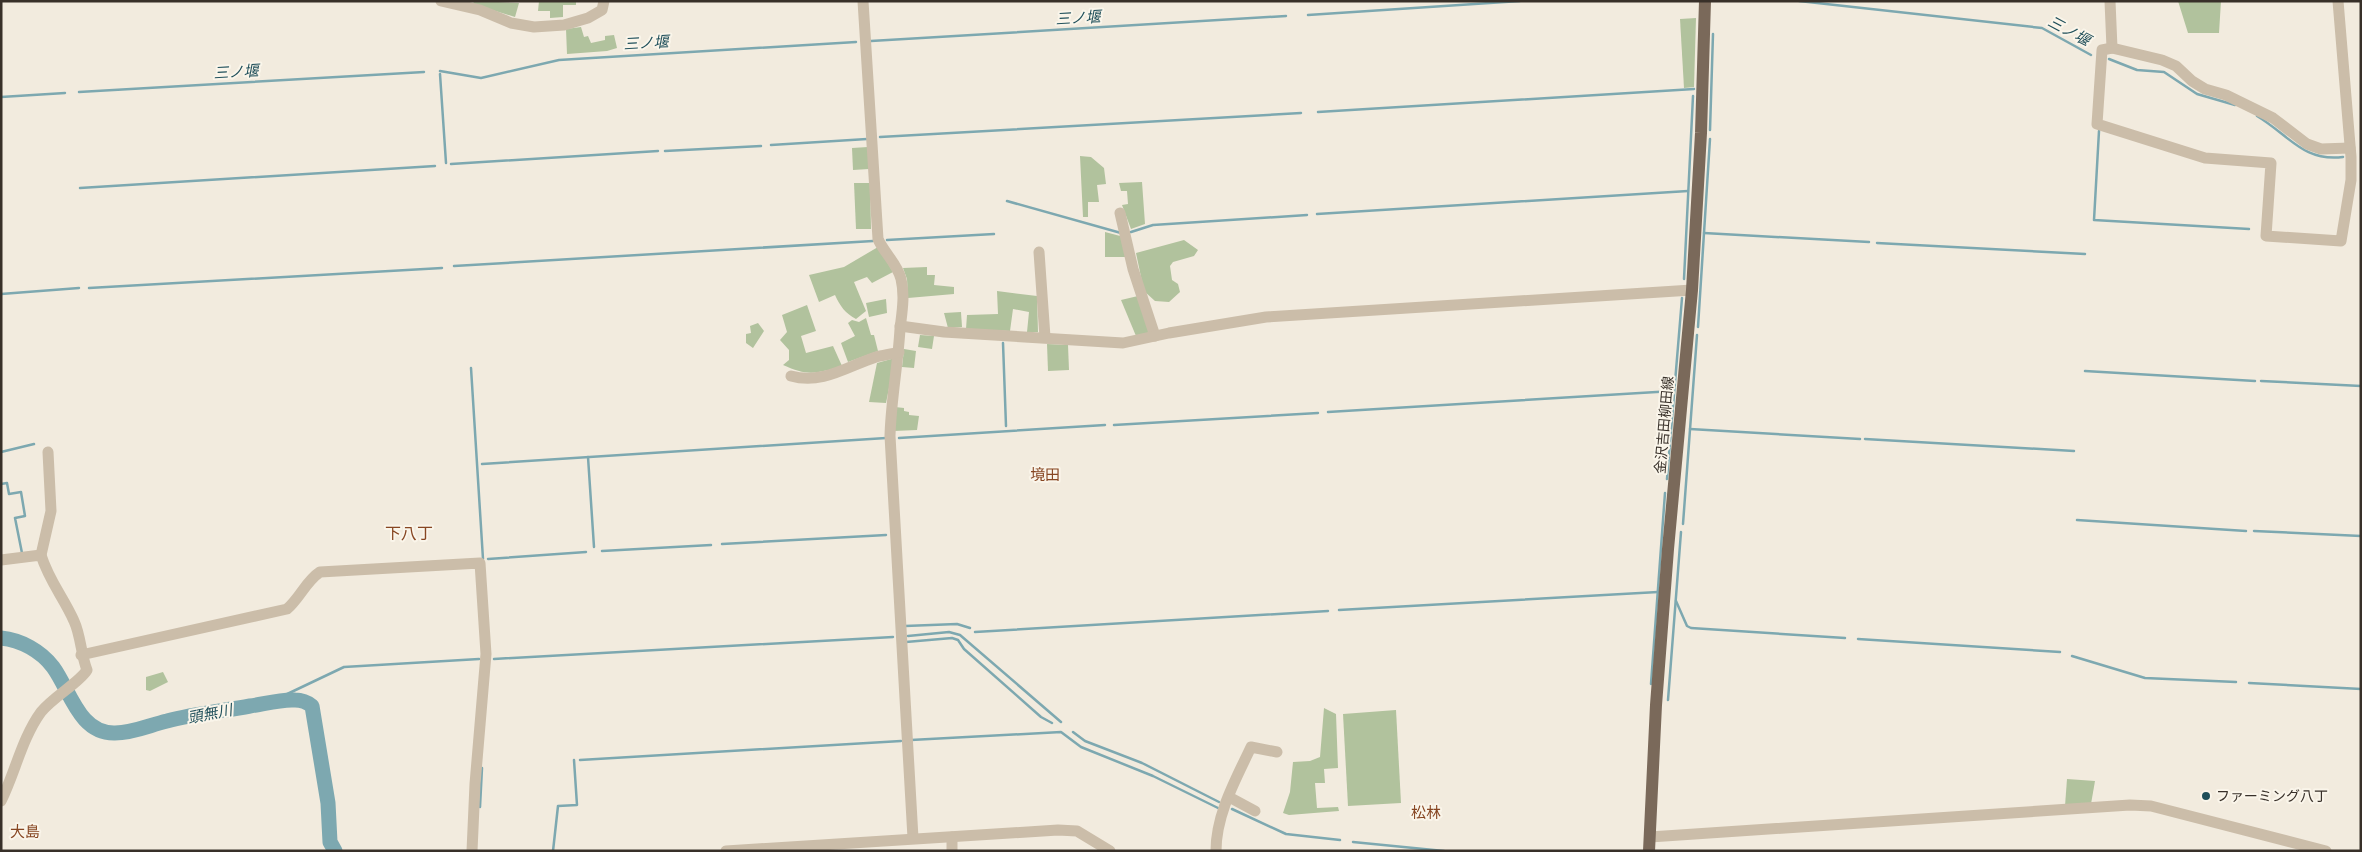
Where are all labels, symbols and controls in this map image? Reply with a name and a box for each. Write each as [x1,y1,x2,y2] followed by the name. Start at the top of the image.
[1055,8,1104,27] water label: 三ノ堰
[2045,12,2096,50] water label: 三ノ堰
[623,33,672,52] water label: 三ノ堰
[213,62,262,81] water label: 三ノ堰
[1652,375,1676,475] street label: 金沢吉田柳田線
[1030,466,1060,483] district label: 境田
[385,525,433,542] district label: 下八丁
[186,700,236,726] water label: 頭無川
[2216,788,2328,804] place label: ファーミング八丁
[2200,790,2212,802] marker: ファーミング八丁
[1411,804,1441,821] district label: 松林
[10,823,40,840] district label: 大島

